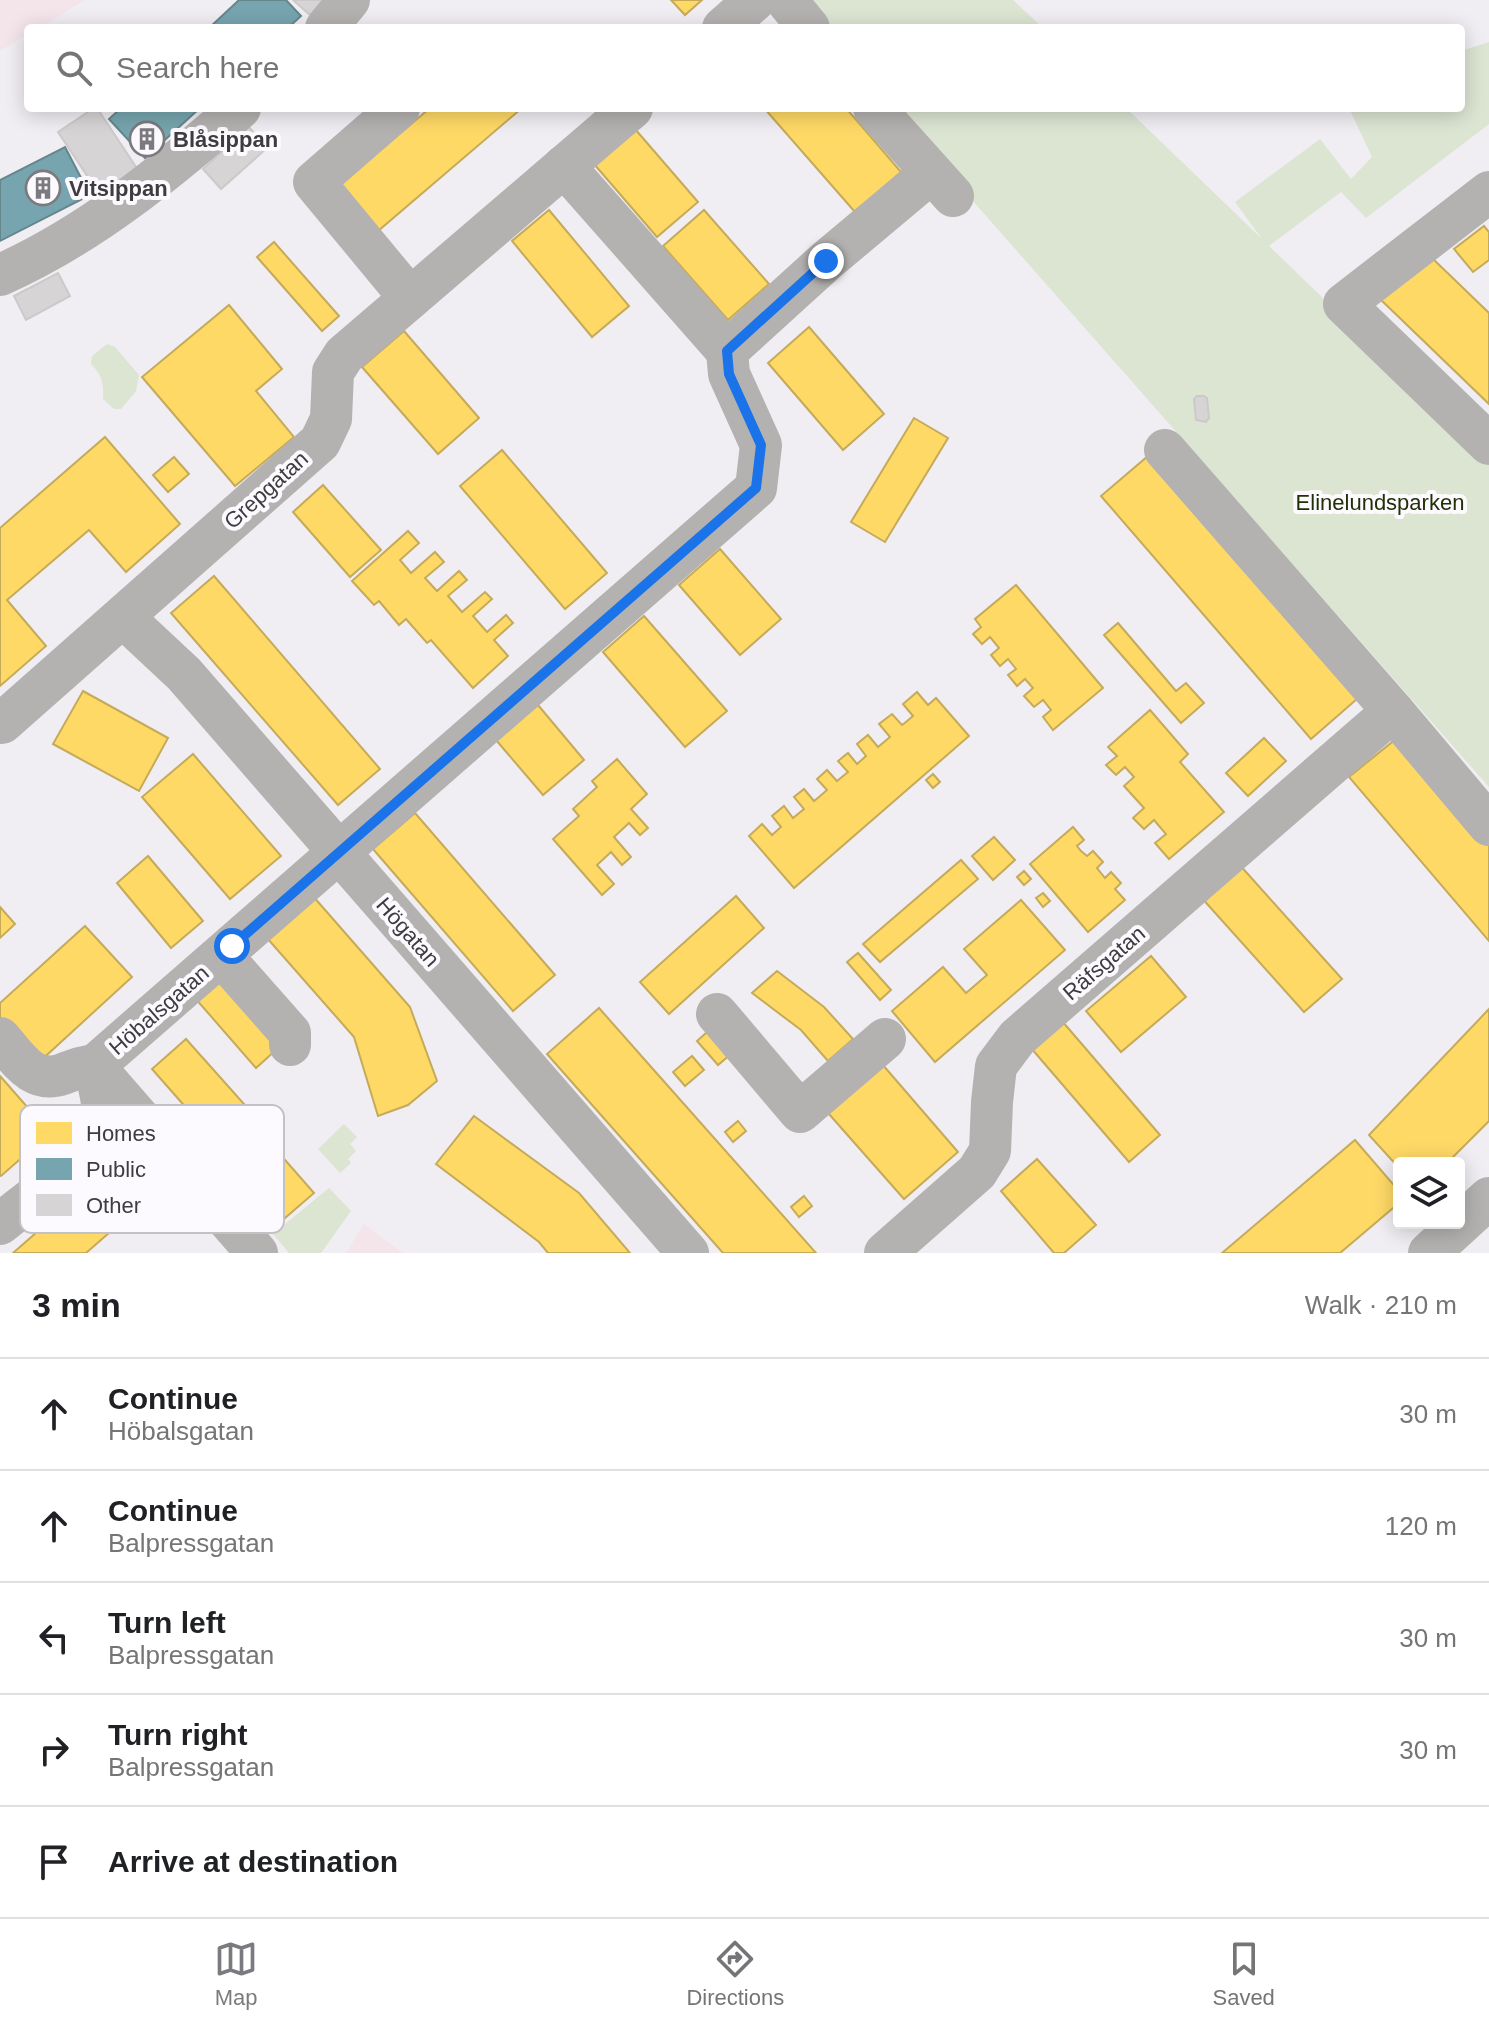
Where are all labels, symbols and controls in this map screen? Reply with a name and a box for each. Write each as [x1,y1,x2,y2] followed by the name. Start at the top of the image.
[24,24,1465,112] search box
[52,46,96,90] icon: search
[116,51,279,84] text: Search here
[128,120,166,158] building icon: Blåsippan
[173,127,278,152] place label: Blåsippan
[24,169,62,207] building icon: Vitsippan
[69,176,168,201] place label: Vitsippan
[808,243,844,279] route end
[219,446,313,534] street label: Grepgatan
[1296,490,1464,515] park label: Elinelundsparken
[371,892,445,972] street label: Högatan
[1058,921,1150,1005] street label: Räfsgatan
[214,928,250,964] route start
[104,960,214,1060] street label: Höbalsgatan
[20,1105,284,1233] legend
[86,1121,156,1146] text: Homes
[86,1157,146,1182] text: Public
[1393,1157,1465,1229] map controls
[1393,1157,1465,1229] button: layers
[86,1193,141,1218] text: Other
[32,1286,121,1324] text: 3 min
[1305,1290,1457,1320] text: Walk · 210 m
[108,1382,238,1415] text: Continue
[32,1392,76,1436] icon: ahead
[1399,1399,1457,1429] text: 30 m
[108,1416,254,1446] text: Höbalsgatan
[108,1494,238,1527] text: Continue
[32,1504,76,1548] icon: ahead
[1385,1511,1457,1541] text: 120 m
[108,1528,274,1558] text: Balpressgatan
[108,1606,226,1639] text: Turn left
[32,1616,76,1660] icon: left
[1399,1623,1457,1653] text: 30 m
[108,1640,274,1670] text: Balpressgatan
[108,1718,247,1751] text: Turn right
[32,1728,76,1772] icon: right
[1399,1735,1457,1765] text: 30 m
[108,1752,274,1782] text: Balpressgatan
[32,1840,76,1884] icon: arrive
[108,1845,398,1878] text: Arrive at destination
[214,1937,258,2011] tab: Map
[686,1937,784,2011] tab: Directions
[1212,1937,1275,2011] tab: Saved

